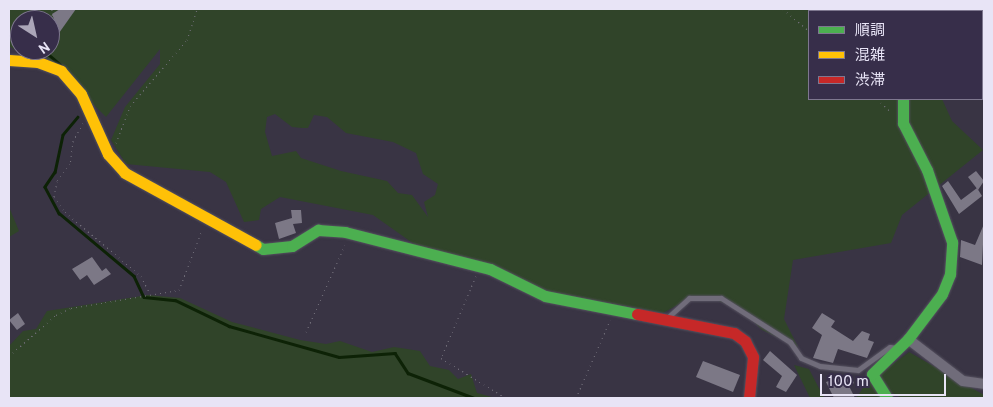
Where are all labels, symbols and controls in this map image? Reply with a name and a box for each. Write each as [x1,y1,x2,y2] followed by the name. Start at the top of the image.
[10,10,60,60] north arrow
[808,10,983,100] legend
[855,22,885,41] text: 順調
[34,37,52,57] text: N
[855,47,885,66] text: 混雑
[855,72,885,91] text: 渋滞
[823,364,949,396] scale bar
[828,373,869,392] text: 100 m

